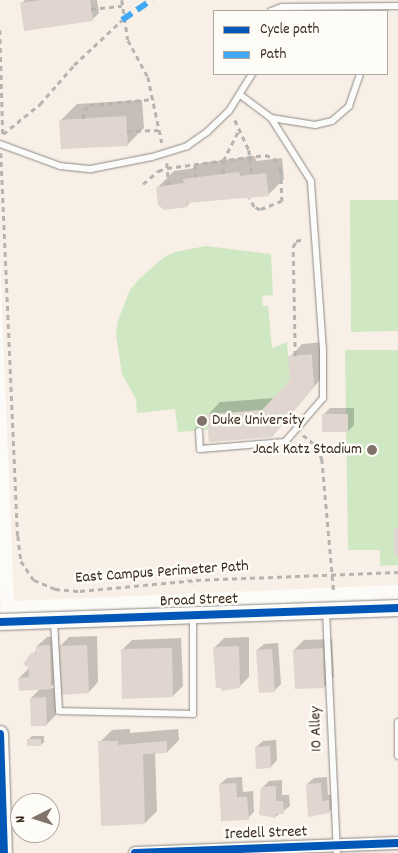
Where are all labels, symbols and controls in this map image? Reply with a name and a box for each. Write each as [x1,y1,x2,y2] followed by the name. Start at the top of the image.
[213,10,388,75] legend
[260,19,319,41] text: Cycle path
[260,44,286,66] text: Path
[212,411,304,431] place label: Duke University
[196,415,208,427] marker: Duke University
[253,440,362,460] place label: Jack Katz Stadium
[366,444,378,456] marker: Jack Katz Stadium
[75,557,249,589] street label: East Campus Perimeter Path
[160,590,238,612] street label: Broad Street
[307,706,327,752] street label: 10 Alley
[10,793,60,843] north arrow
[11,815,31,824] text: N
[224,823,308,845] street label: Iredell Street

